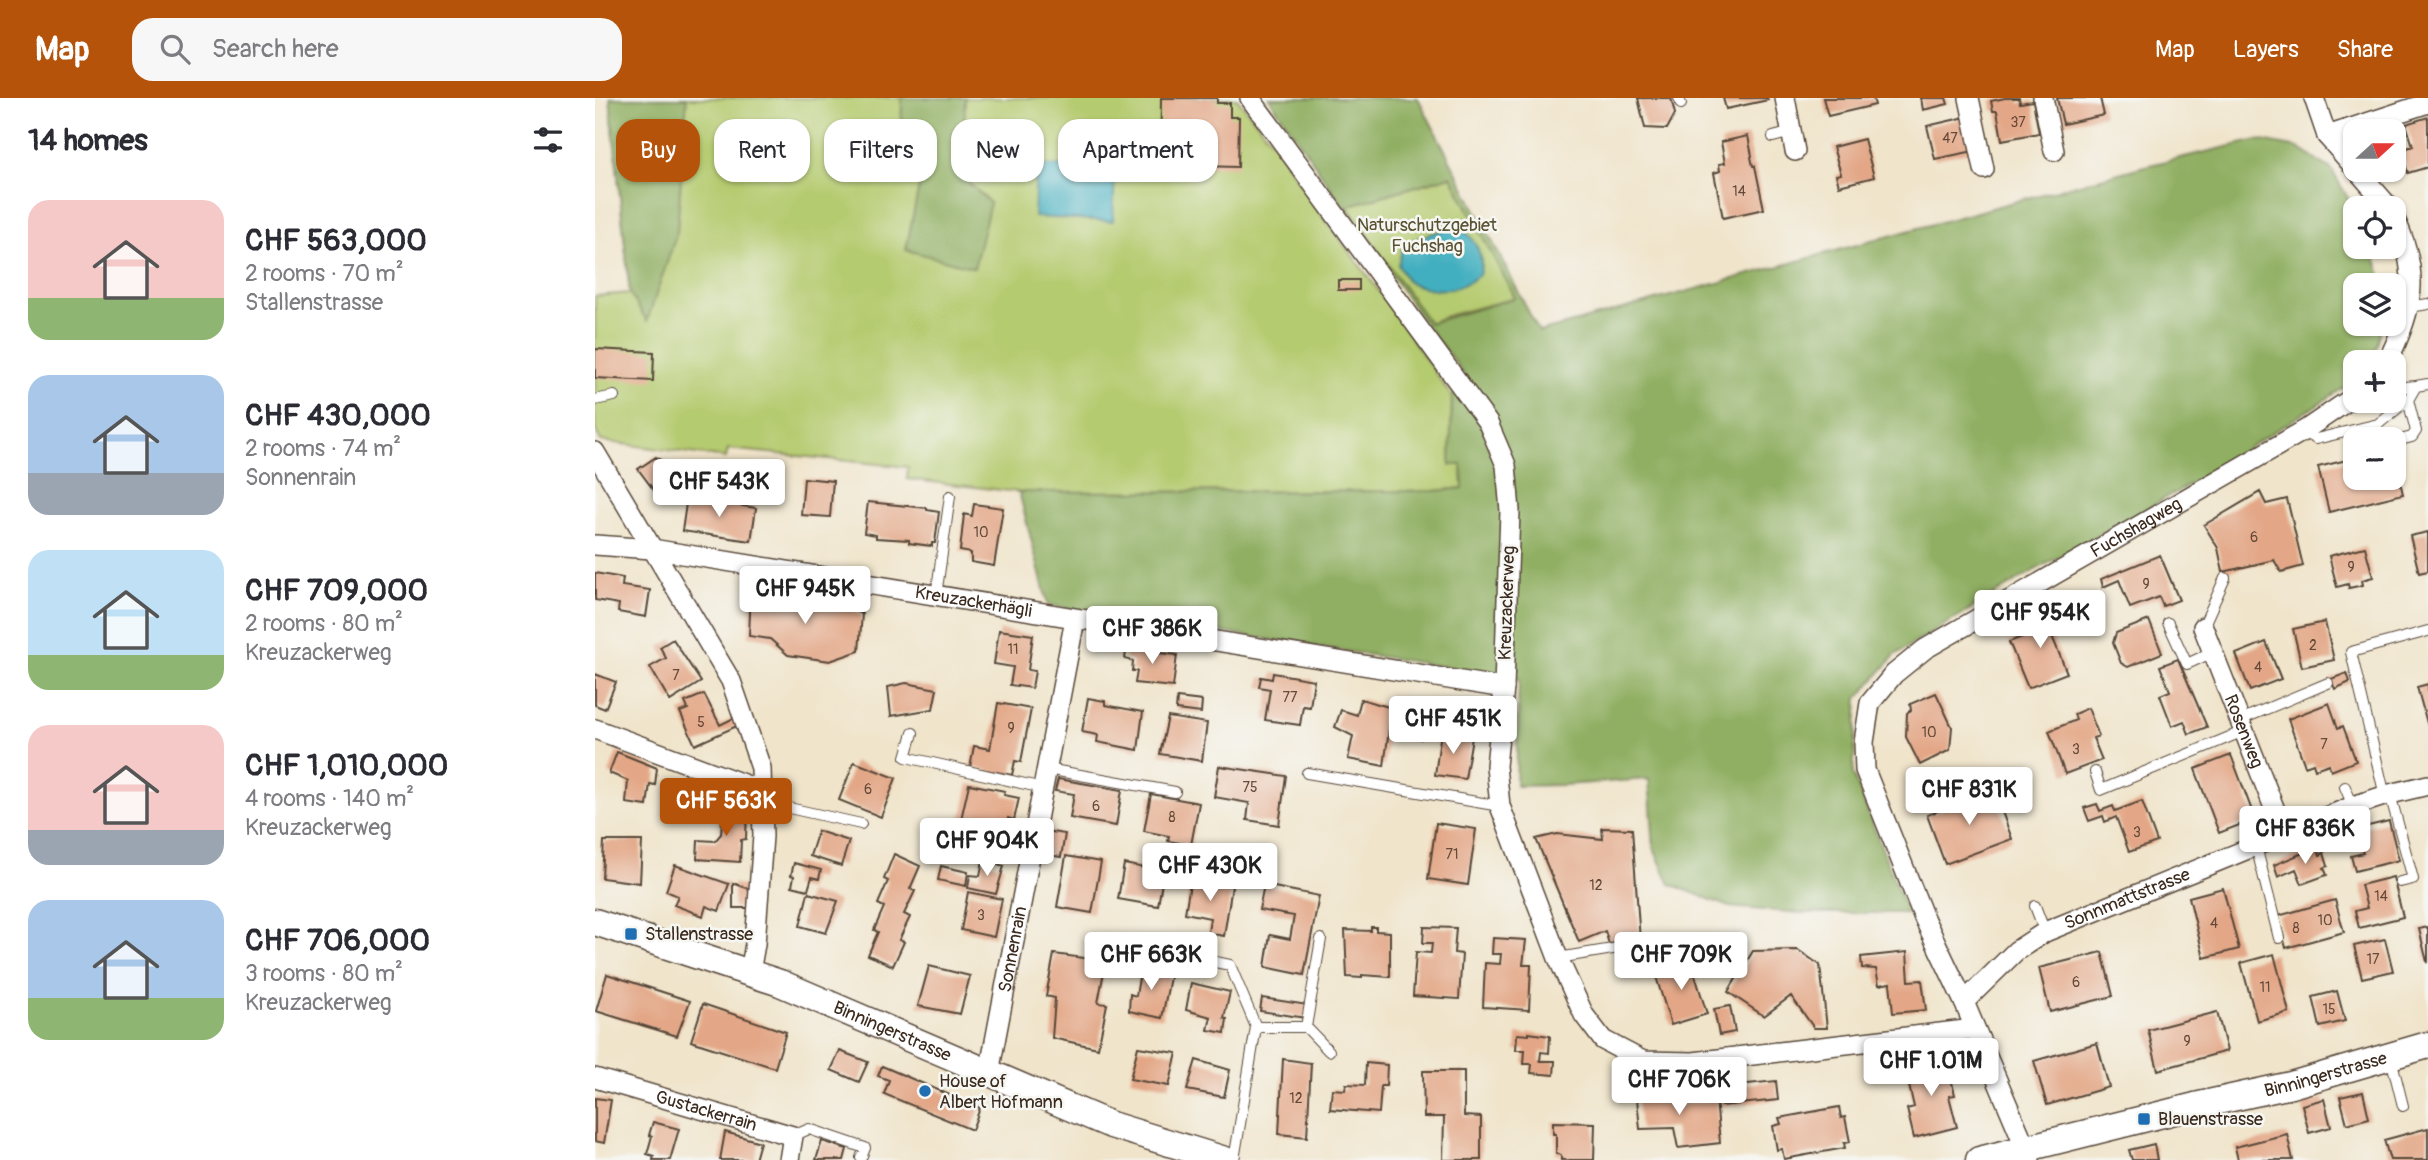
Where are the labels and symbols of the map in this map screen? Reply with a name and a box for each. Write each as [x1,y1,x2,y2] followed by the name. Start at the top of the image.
[2010,114,2026,131] house number: 37
[2343,119,2406,182] north arrow
[1942,130,1958,147] house number: 47
[1732,183,1746,200] house number: 14
[1357,214,1498,258] park label: Naturschutzgebiet Fuchshag
[647,460,791,519] pin: CHF 543K
[2086,492,2186,563] street label: Fuchshagweg
[973,524,989,541] house number: 10
[2250,529,2258,546] house number: 6
[1494,545,1520,661] street label: Kreuzackerweg
[2347,559,2355,576] house number: 9
[733,566,877,626] pin: CHF 945K
[2142,576,2150,593] house number: 9
[913,581,1034,622] street label: Kreuzackerhägli
[1968,590,2112,650] pin: CHF 954K
[1080,606,1224,666] pin: CHF 386K
[2309,637,2317,654] house number: 2
[1008,641,1018,658] house number: 11
[2254,659,2262,676] house number: 4
[672,667,680,684] house number: 7
[1283,689,1298,706] house number: 77
[2219,691,2269,771] street label: Rosenweg
[1381,696,1525,756] pin: CHF 451K
[697,714,705,731] house number: 5
[1007,720,1015,737] house number: 9
[1921,724,1937,741] house number: 10
[2320,736,2328,753] house number: 7
[2072,741,2080,758] house number: 3
[1897,768,2041,827] pin: CHF 831K
[654,778,798,838] pin: CHF 563K
[1243,779,1258,796] house number: 75
[864,781,872,798] house number: 6
[1092,798,1100,815] house number: 6
[2233,806,2377,866] pin: CHF 836K
[1168,809,1176,826] house number: 8
[915,818,1059,878] pin: CHF 904K
[2133,824,2141,841] house number: 3
[1138,844,1282,903] pin: CHF 430K
[1446,846,1458,863] house number: 71
[2061,862,2193,934] street label: Sonnmattstrasse
[1589,877,1603,894] house number: 12
[2374,888,2388,905] house number: 14
[993,904,1032,994] street label: Sonnenrain
[977,907,985,924] house number: 3
[2317,912,2333,929] house number: 10
[2210,915,2218,932] house number: 4
[2292,920,2300,937] house number: 8
[645,923,753,946] place label: Stallenstrasse
[623,926,639,942] marker: Stallenstrasse
[1079,932,1223,992] pin: CHF 663K
[1609,932,1753,992] pin: CHF 709K
[2367,951,2380,968] house number: 17
[2072,974,2080,991] house number: 6
[2260,979,2270,996] house number: 11
[830,996,955,1067] street label: Binningerstrasse
[2322,1001,2336,1018] house number: 15
[2183,1033,2191,1050] house number: 9
[1851,1038,2011,1098] pin: CHF 1.01M
[2262,1046,2390,1102] street label: Binningerstrasse
[1607,1058,1751,1117] pin: CHF 706K
[939,1070,1063,1114] place label: House of Albert Hofmann
[917,1083,933,1099] marker: House of Albert Hofmann
[653,1085,760,1136] street label: Gustackerrain
[1289,1090,1303,1107] house number: 12
[2158,1108,2263,1131] place label: Blauenstrasse
[2136,1111,2152,1127] marker: Blauenstrasse

